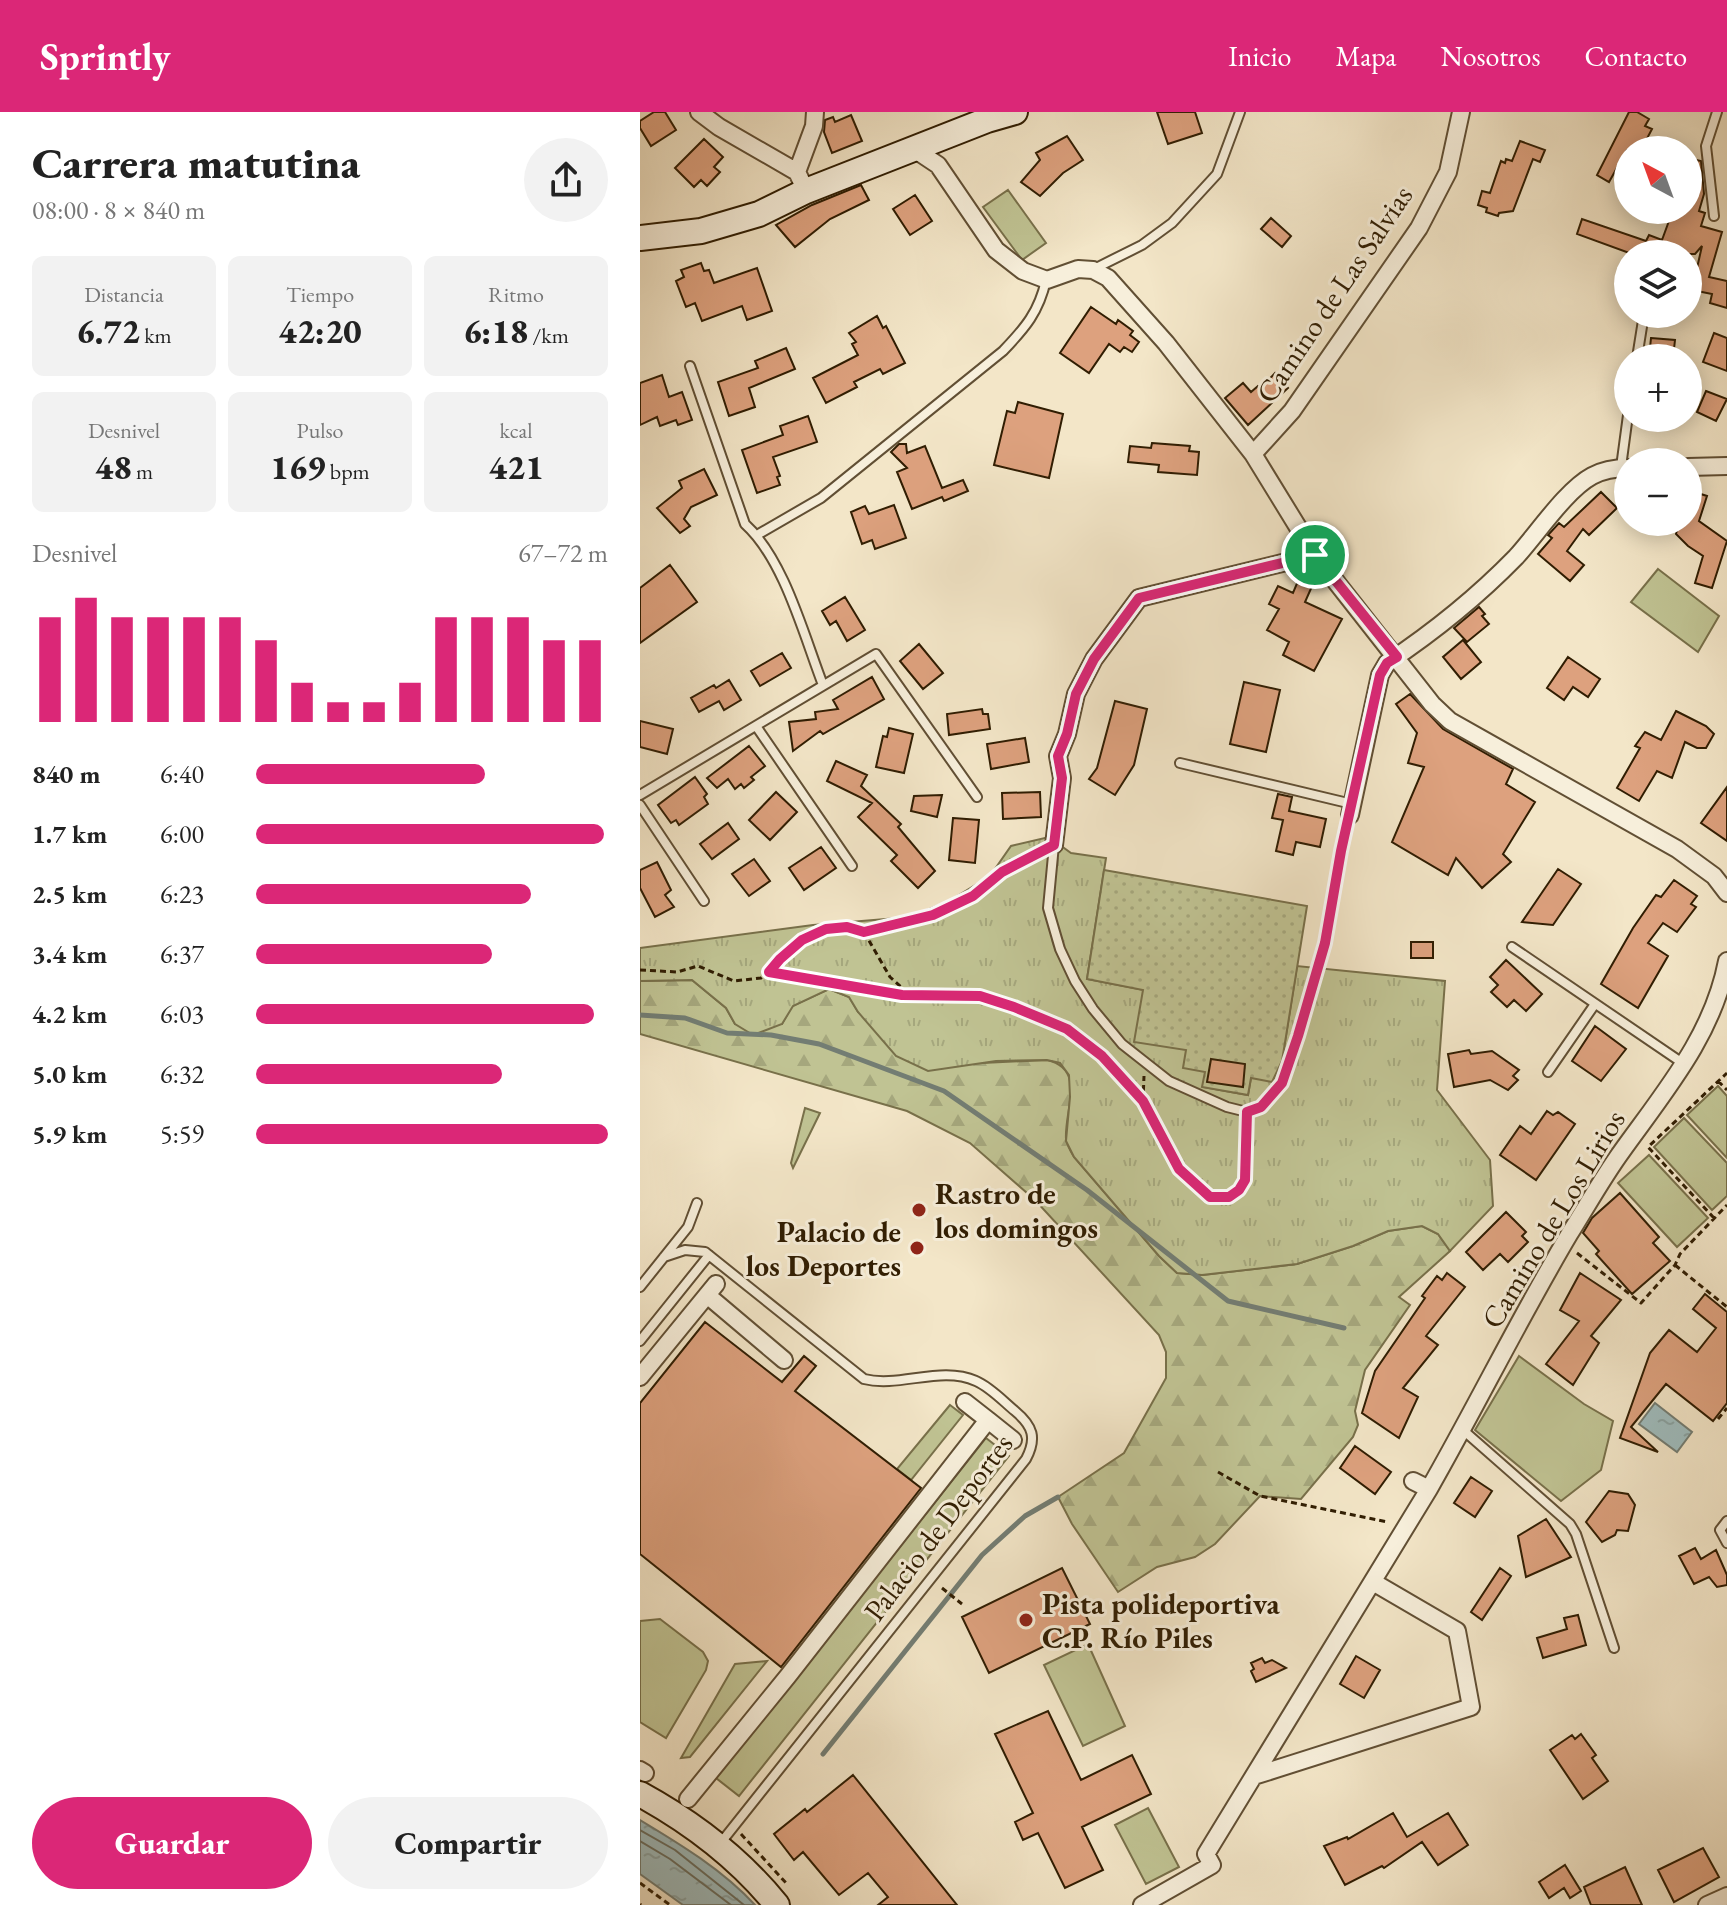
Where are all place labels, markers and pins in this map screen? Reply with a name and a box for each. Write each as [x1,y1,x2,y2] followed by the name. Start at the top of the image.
[1281,521,1349,589] pin
[935,1174,1098,1247] place label: Rastro de los domingos
[910,1201,928,1219] marker: Rastro de los domingos
[746,1212,901,1285] place label: Palacio de los Deportes
[908,1239,926,1257] marker: Palacio de los Deportes
[1042,1584,1280,1657] place label: Pista polideportiva C.P. Río Piles
[1017,1611,1035,1629] marker: Pista polideportiva C.P. Río Piles

